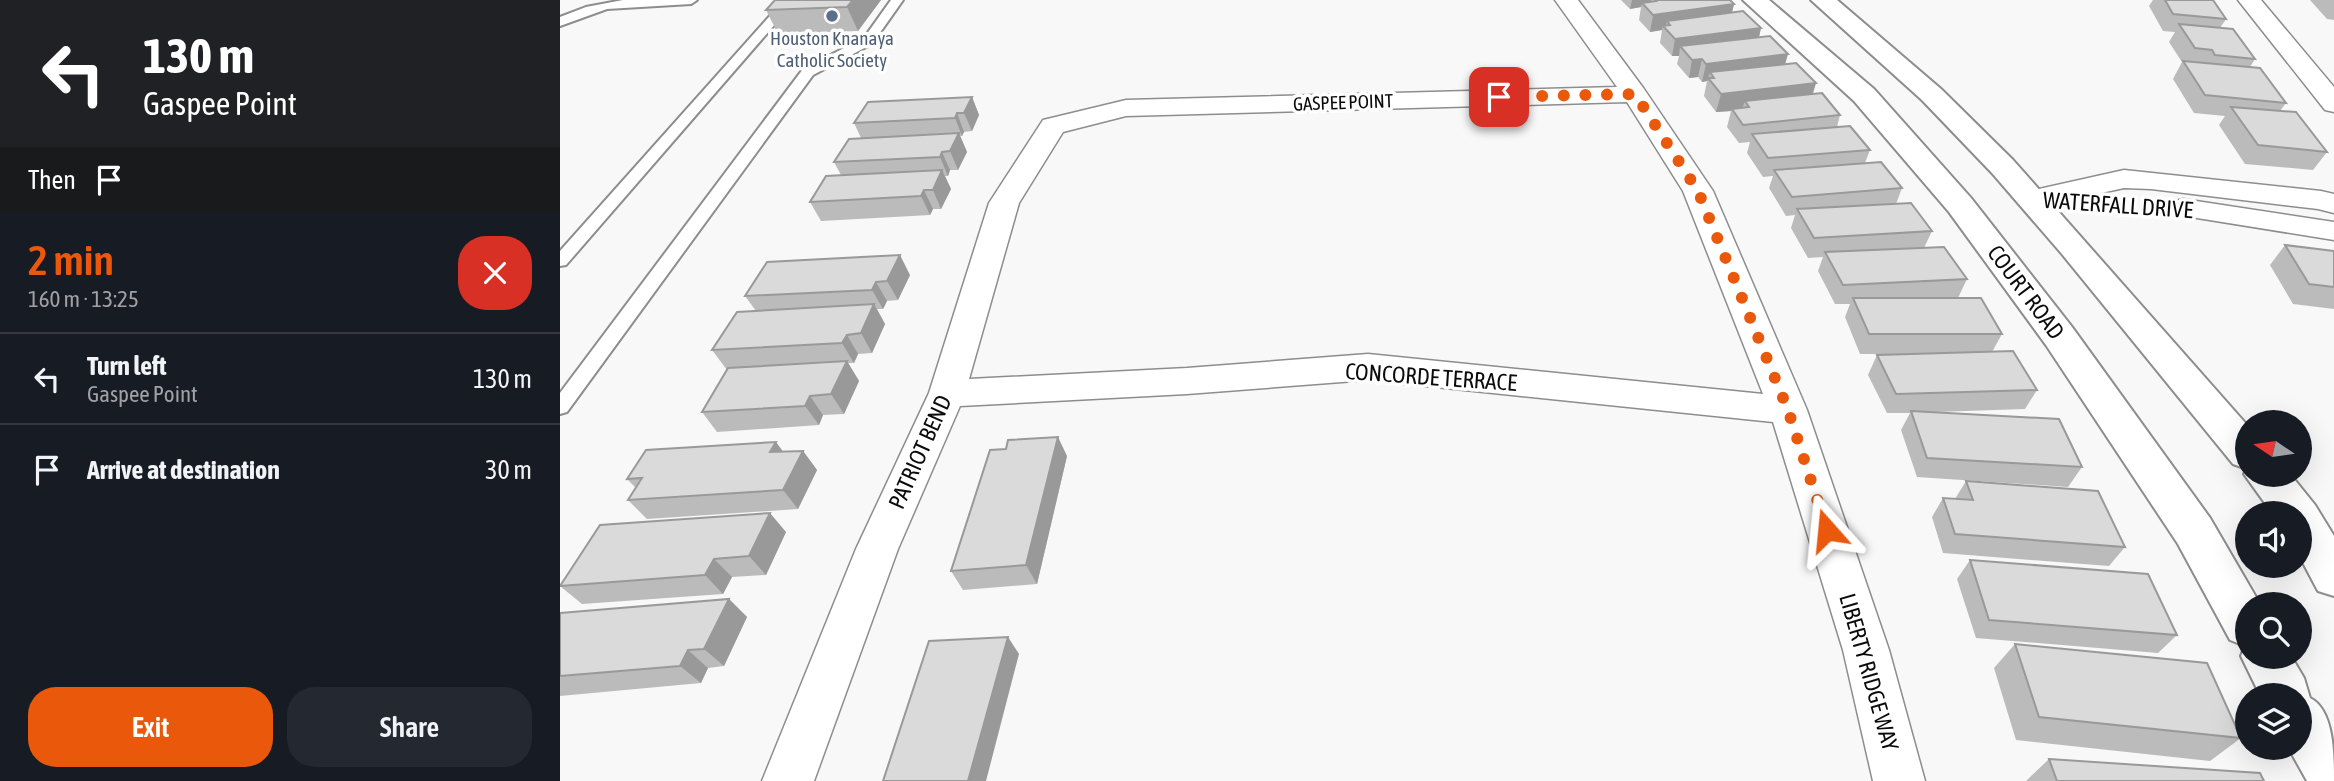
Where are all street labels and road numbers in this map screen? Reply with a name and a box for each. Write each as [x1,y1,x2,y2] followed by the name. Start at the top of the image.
[1293,89,1394,115] street label: GASPEE POINT
[2042,187,2194,223] street label: WATERFALL DRIVE
[1982,240,2070,344] street label: COURT ROAD
[1344,358,1518,396] street label: CONCORDE TERRACE
[883,391,957,513] street label: PATRIOT BEND
[1834,590,1904,754] street label: LIBERTY RIDGE WAY

